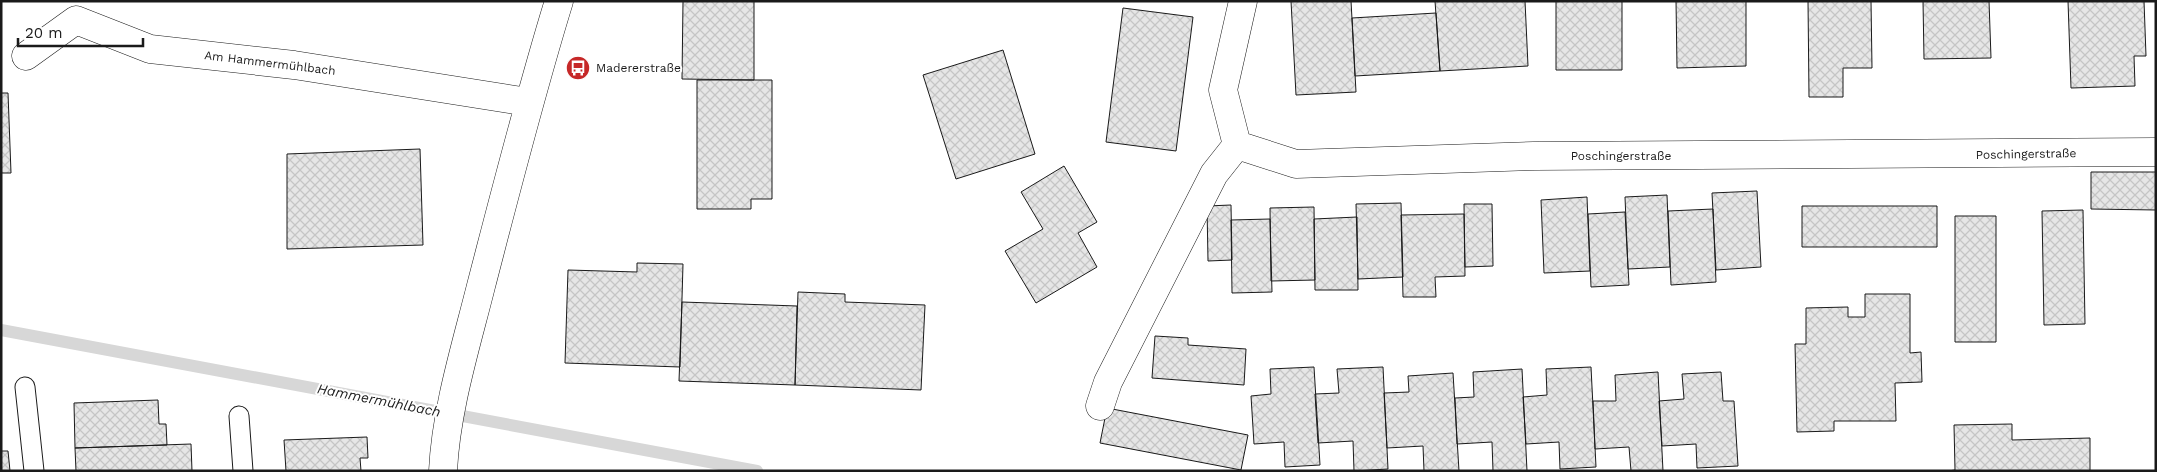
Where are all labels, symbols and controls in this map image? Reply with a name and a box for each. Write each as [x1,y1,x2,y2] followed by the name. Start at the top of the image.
[18,15,142,47] scale bar
[25,24,63,42] text: 20 m
[204,48,336,78] street label: Am Hammermühlbach
[565,55,591,81] bus stop icon: Madererstraße
[596,61,681,75] place label: Madererstraße
[1976,146,2077,162] street label: Poschingerstraße
[1571,149,1671,163] street label: Poschingerstraße
[316,380,442,420] water label: Hammermühlbach

